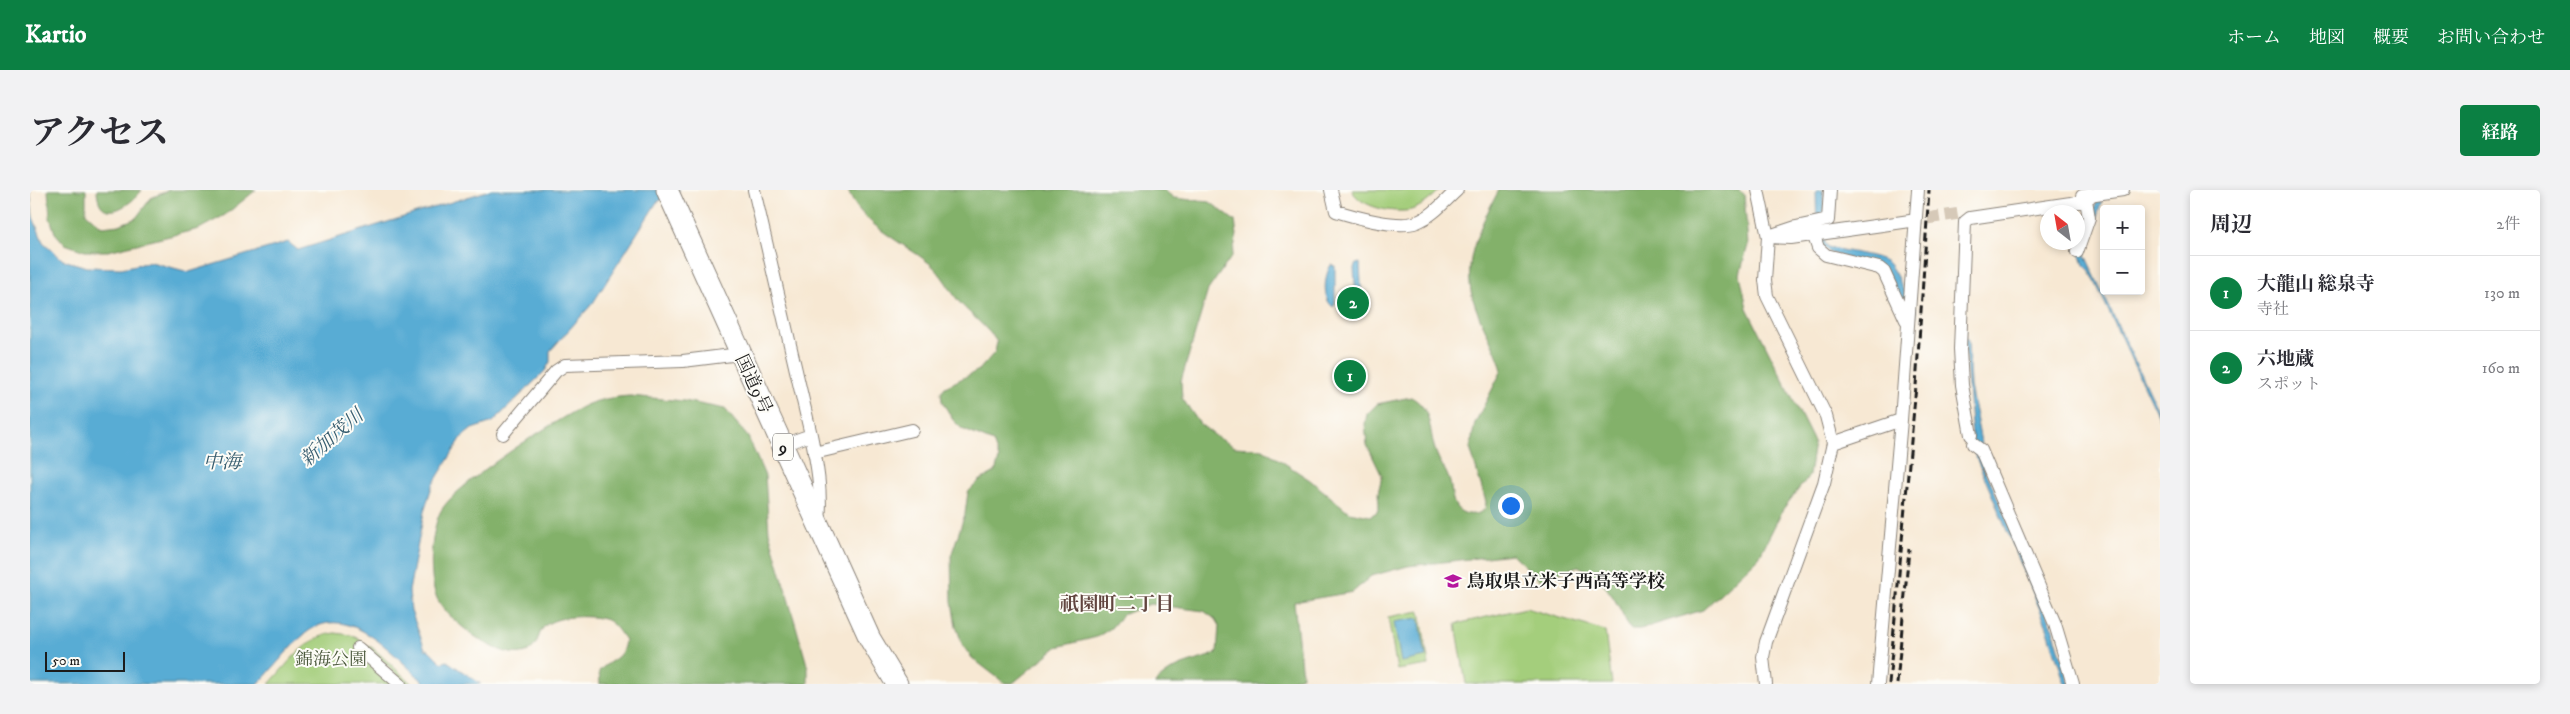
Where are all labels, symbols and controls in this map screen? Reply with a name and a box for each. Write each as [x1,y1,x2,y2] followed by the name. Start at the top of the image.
[25,20,87,50] text: Kartio
[2227,27,2281,49] text: ホーム
[2309,27,2345,49] text: 地図
[2373,27,2409,49] text: 概要
[2437,27,2545,49] text: お問い合わせ
[2460,105,2540,156] button: 経路
[30,112,169,156] text: アクセス
[2040,205,2085,250] north arrow
[2100,205,2145,295] map controls
[2100,205,2145,250] button: +
[2210,212,2252,238] text: 周辺
[2496,214,2520,234] text: 2件
[2100,250,2145,295] button: −
[2257,273,2375,296] text: 大龍山 総泉寺
[2223,283,2229,303] text: 1
[2484,283,2520,303] text: 130 m
[1337,284,1369,322] pin: 2
[2257,299,2289,319] text: 寺社
[2257,348,2314,371] text: 六地蔵
[730,351,776,418] street label: 国道9号
[1334,357,1366,395] pin: 1
[2222,358,2230,378] text: 2
[2482,358,2520,378] text: 160 m
[2257,374,2321,394] text: スポット
[296,403,370,472] water label: 新加茂川
[773,433,793,460] road number: 9
[203,451,244,474] water label: 中海
[1498,493,1524,519] your location
[1443,571,1463,591] school or university icon: 鳥取県立米子西高等学校
[1467,571,1665,593] place label: 鳥取県立米子西高等学校
[1060,593,1174,616] district label: 祇園町二丁目
[45,649,125,672] scale bar
[295,649,367,671] park label: 錦海公園
[52,652,80,670] text: 50 m

